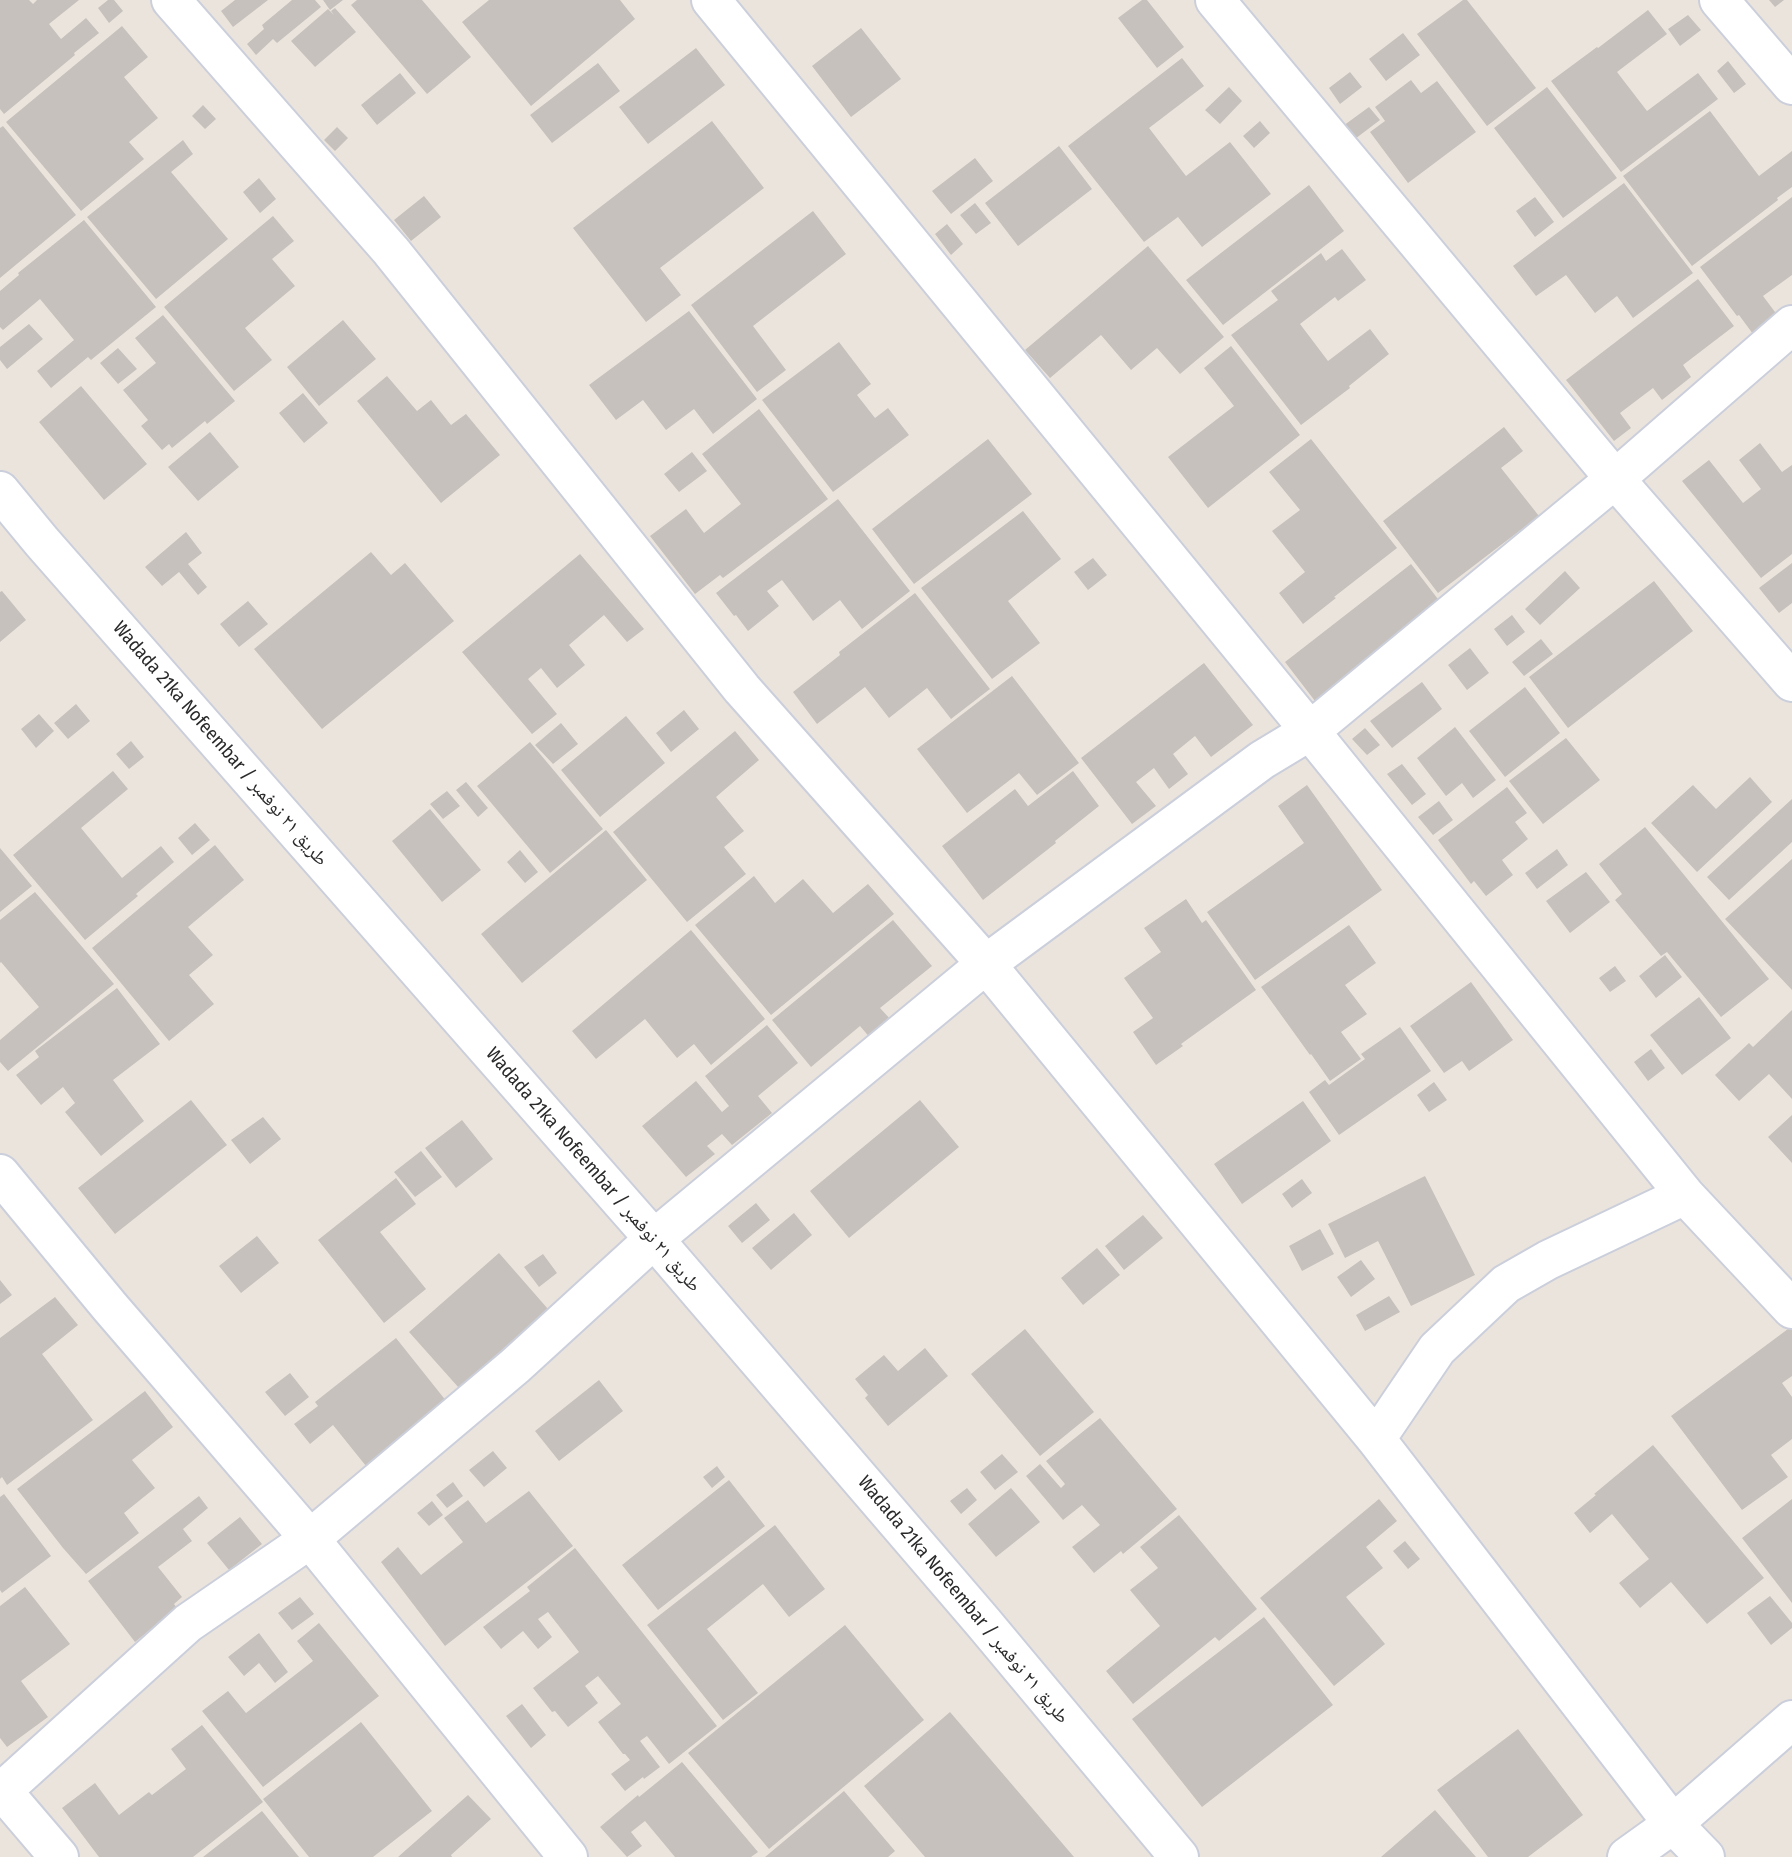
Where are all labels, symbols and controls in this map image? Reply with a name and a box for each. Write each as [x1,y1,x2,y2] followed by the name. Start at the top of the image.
[108,617,332,871] street label: Wadada 21ka Nofeembar / طريق ٢١ نوفمبر
[481,1043,705,1297] street label: Wadada 21ka Nofeembar / طريق ٢١ نوفمبر
[853,1471,1073,1729] street label: Wadada 21ka Nofeembar / طريق ٢١ نوفمبر

